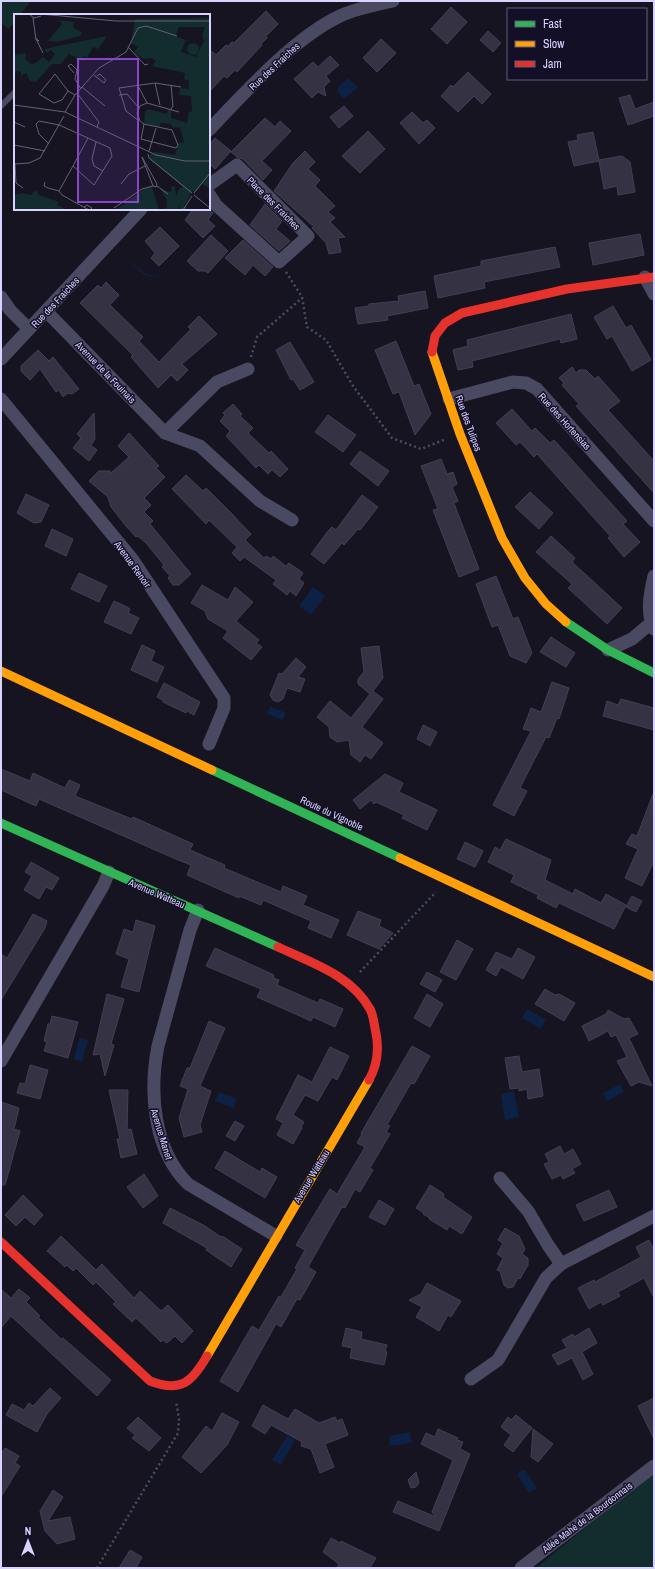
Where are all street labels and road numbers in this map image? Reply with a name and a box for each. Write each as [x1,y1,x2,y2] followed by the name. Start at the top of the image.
[246,40,302,93] street label: Rue des Fraiches
[244,174,303,233] street label: Place des Fraiches
[29,274,82,330] street label: Rue des Fraiches
[72,338,139,406] street label: Avenue de la Fouinais
[536,390,594,453] street label: Rue des Hortensias
[452,393,485,453] street label: Rue des Tulipes
[111,538,154,590] street label: Avenue Renoir
[298,793,366,834] street label: Route du Vignoble
[126,875,187,911] street label: Avenue Watteau
[147,1106,176,1162] street label: Avenue Manet
[290,1147,333,1206] street label: Avenue Watteau
[539,1479,635,1556] street label: Allée Mahé de la Bourdonnais

